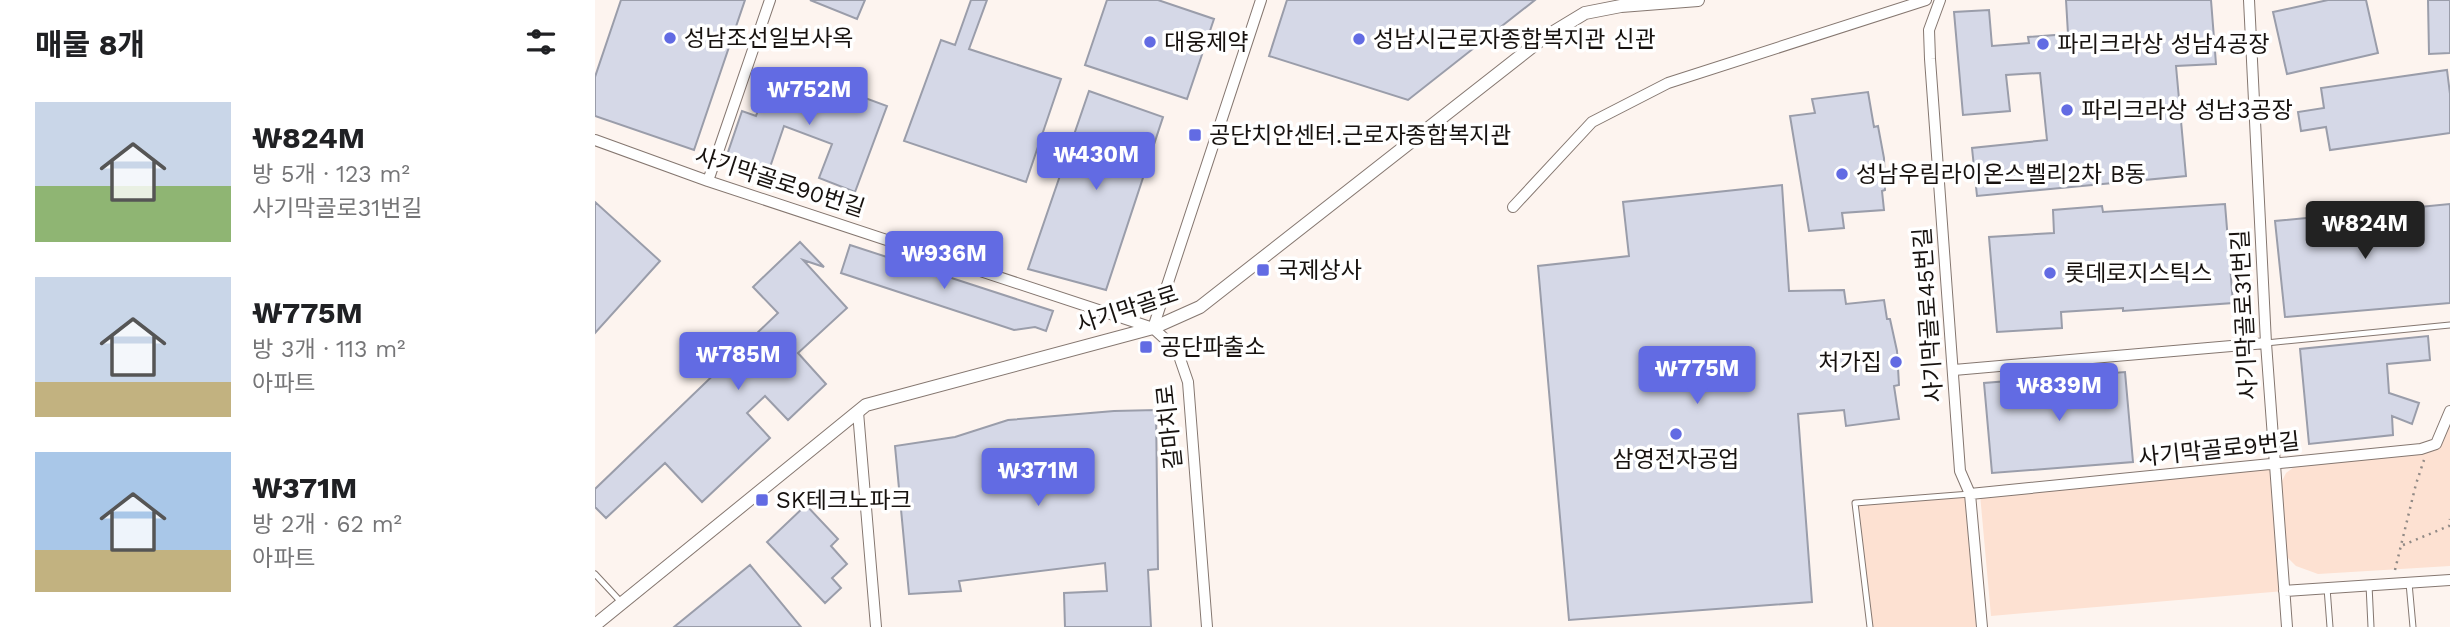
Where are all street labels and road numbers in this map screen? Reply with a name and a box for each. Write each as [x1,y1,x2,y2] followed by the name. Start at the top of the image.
[692,142,868,223] street label: 사기막골로90번길
[1909,226,1948,403] street label: 사기막골로45번길
[2227,229,2262,401] street label: 사기막골로31번길
[1073,280,1182,339] street label: 사기막골로
[1152,383,1187,470] street label: 갈마치로
[2137,428,2301,471] street label: 사기막골로9번길

